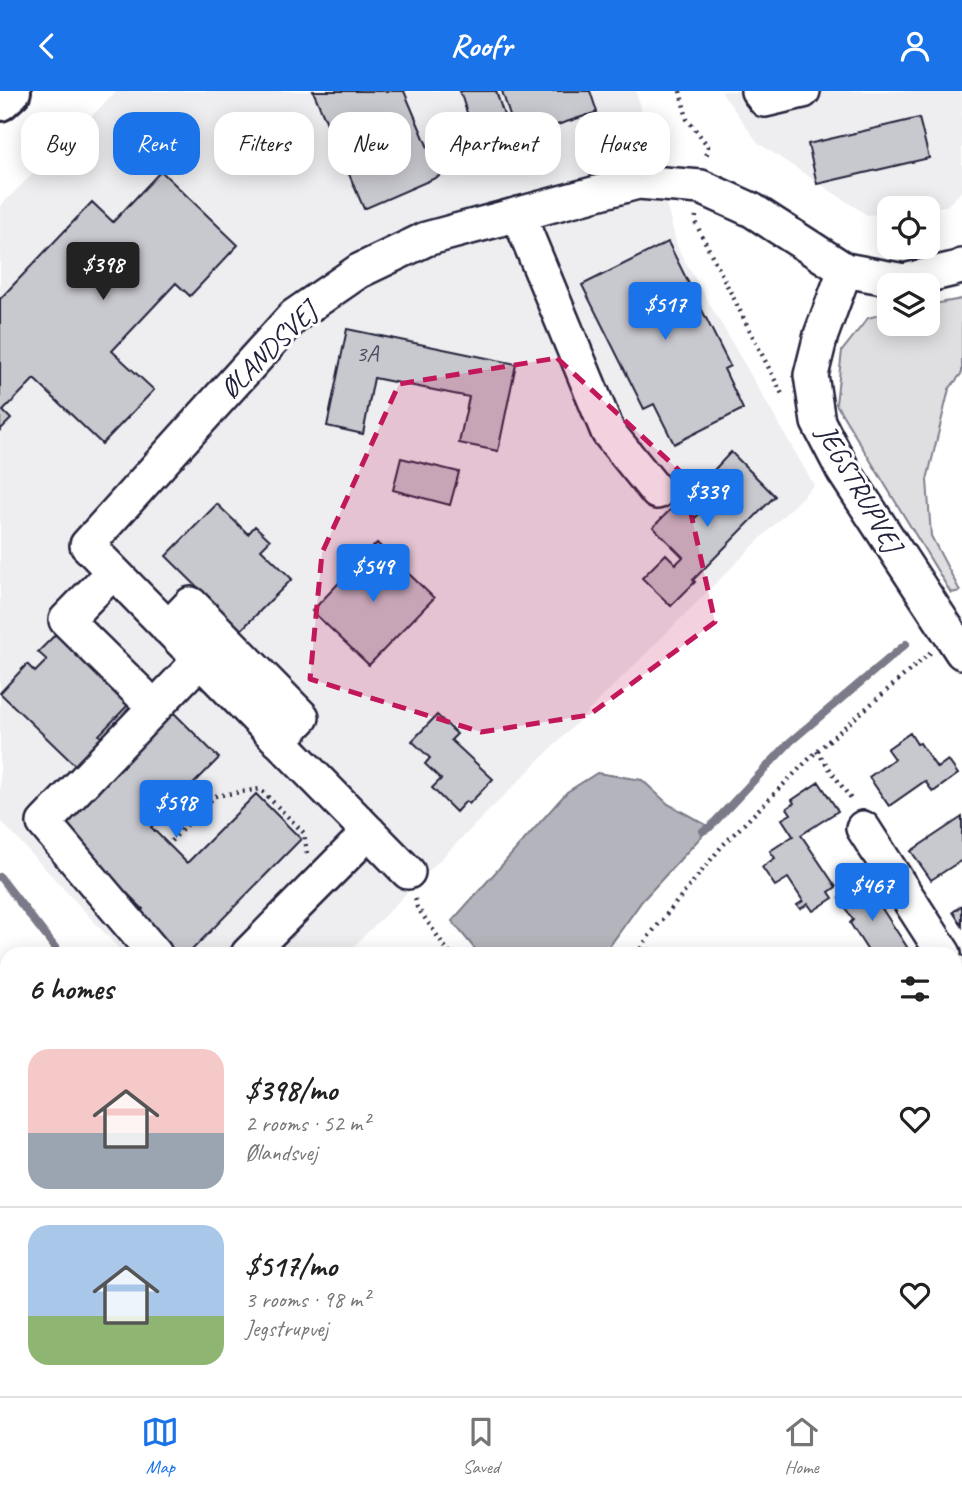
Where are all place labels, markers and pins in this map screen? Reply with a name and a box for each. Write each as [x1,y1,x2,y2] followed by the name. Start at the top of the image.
[62,243,144,302] pin: $398
[624,282,706,342] pin: $517
[666,469,748,529] pin: $339
[332,545,414,604] pin: $549
[135,781,217,840] pin: $598
[831,863,913,923] pin: $467

